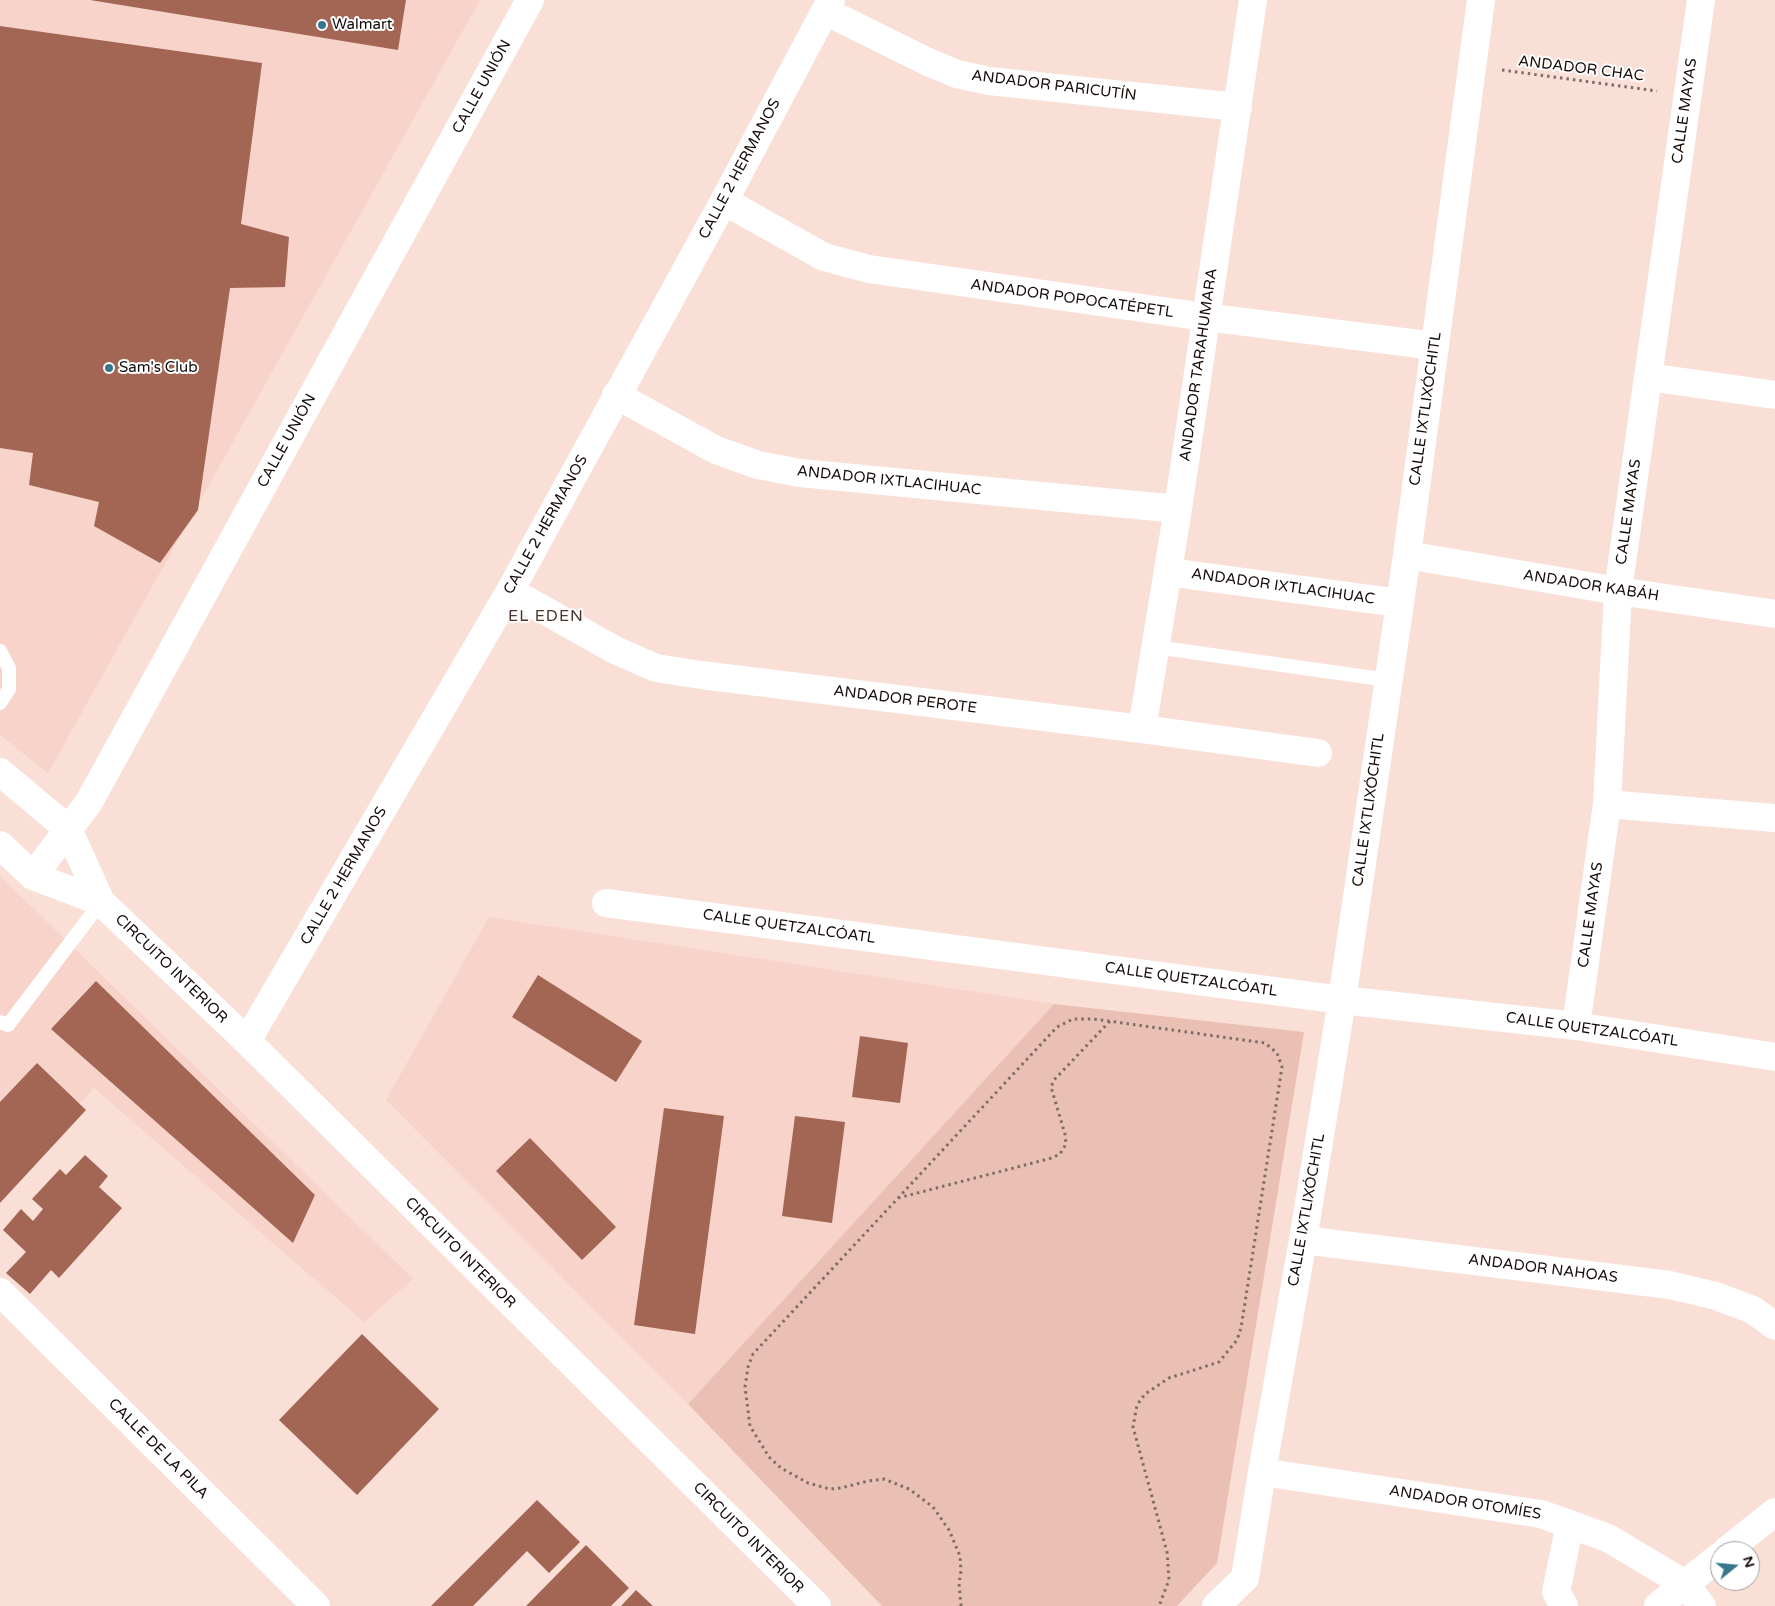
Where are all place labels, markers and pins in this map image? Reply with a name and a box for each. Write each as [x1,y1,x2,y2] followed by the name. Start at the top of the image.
[332,16,392,34] place label: Walmart
[316,19,328,31] marker: Walmart
[119,359,198,377] place label: Sam's Club
[103,362,115,374] marker: Sam's Club

